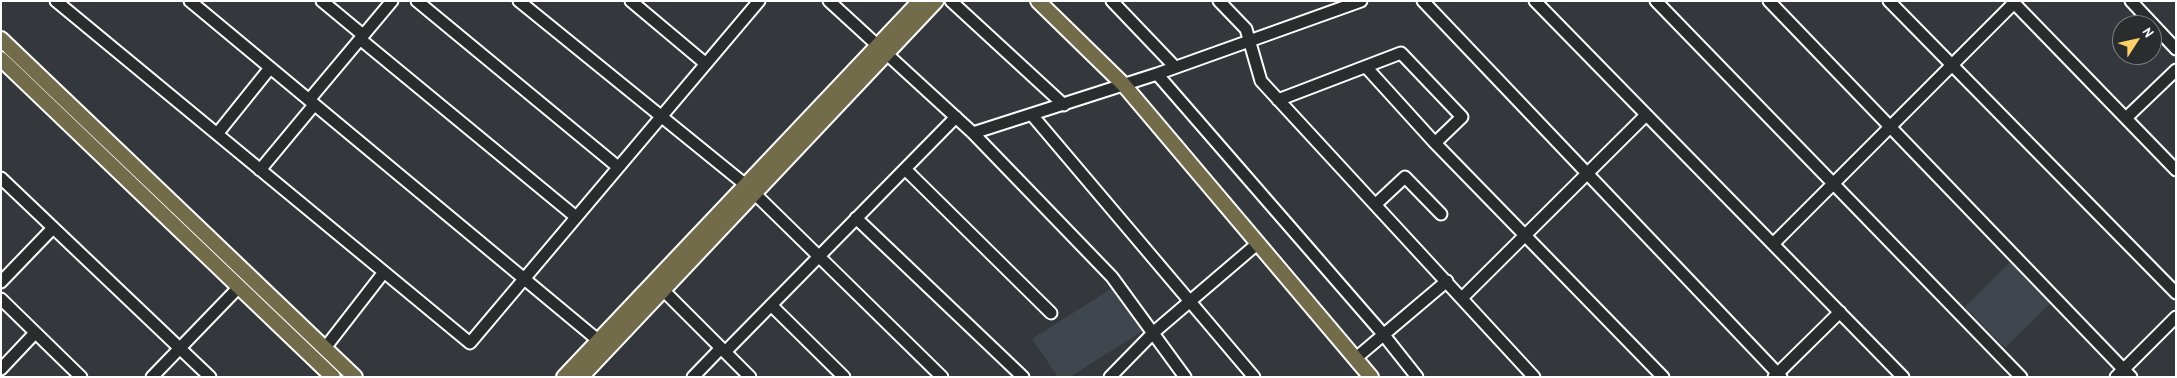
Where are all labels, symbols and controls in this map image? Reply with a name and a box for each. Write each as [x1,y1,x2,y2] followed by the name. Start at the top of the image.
[2112,15,2162,65] north arrow
[2139,23,2159,40] text: N

